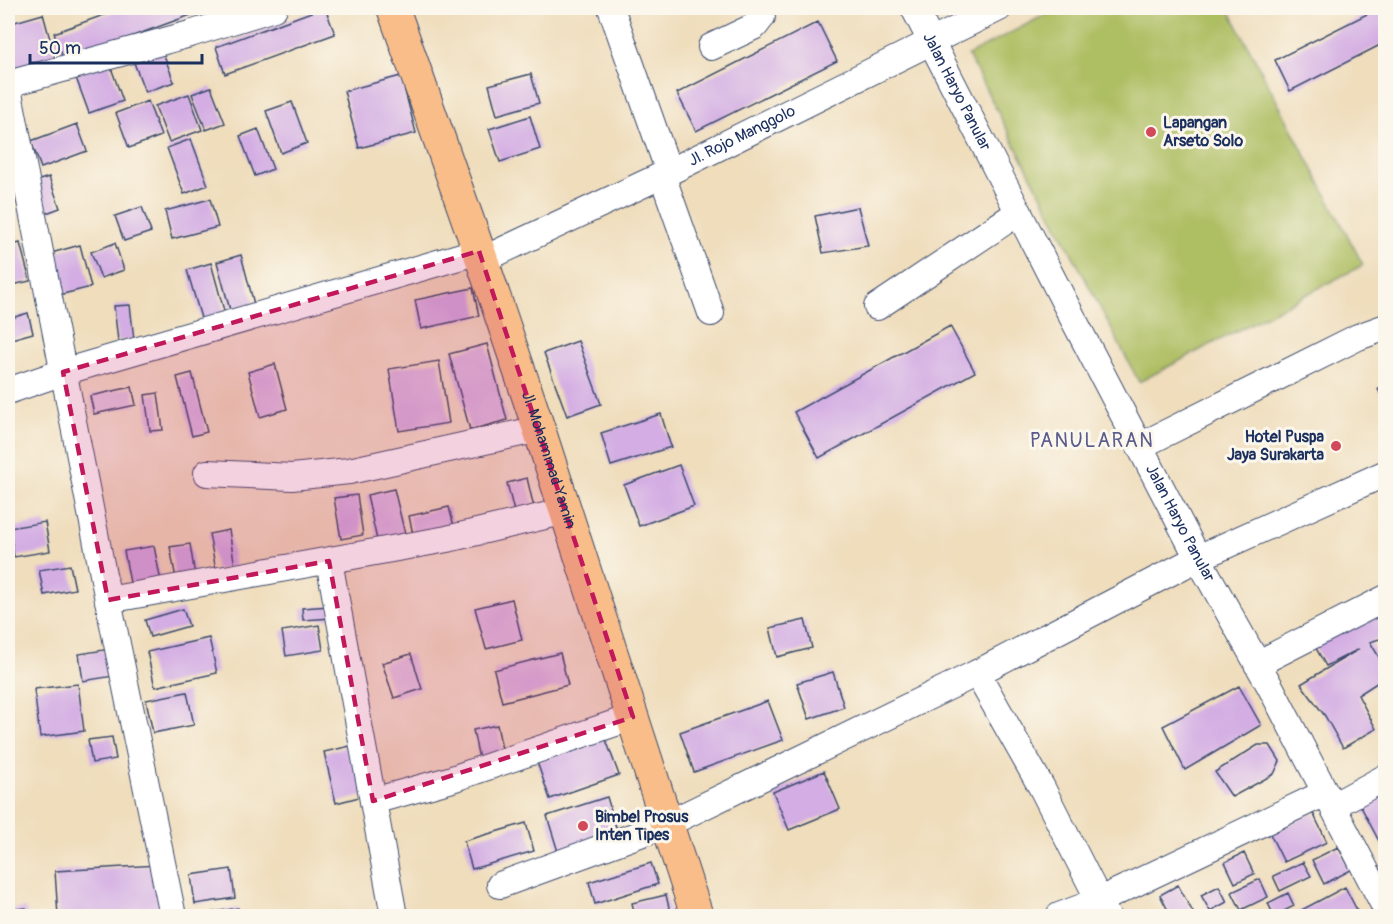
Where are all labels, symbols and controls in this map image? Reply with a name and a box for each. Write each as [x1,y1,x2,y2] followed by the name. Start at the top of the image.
[30,27,202,65] scale bar
[918,29,995,154] street label: Jalan Haryo Panular
[39,37,81,60] text: 50 m
[685,101,799,171] street label: Jl. Rojo Manggolo
[1163,113,1243,151] place label: Lapangan Arseto Solo
[1144,125,1158,139] marker: Lapangan Arseto Solo
[517,389,581,531] street label: Jl. Mohammad Yamin
[1227,427,1325,465] place label: Hotel Puspa Jaya Surakarta
[1030,428,1154,453] district label: PANULARAN
[1329,439,1343,453] marker: Hotel Puspa Jaya Surakarta
[1141,461,1220,586] street label: Jalan Haryo Panular
[595,807,689,845] place label: Bimbel Prosus Inten Tipes
[576,819,590,833] marker: Bimbel Prosus Inten Tipes

